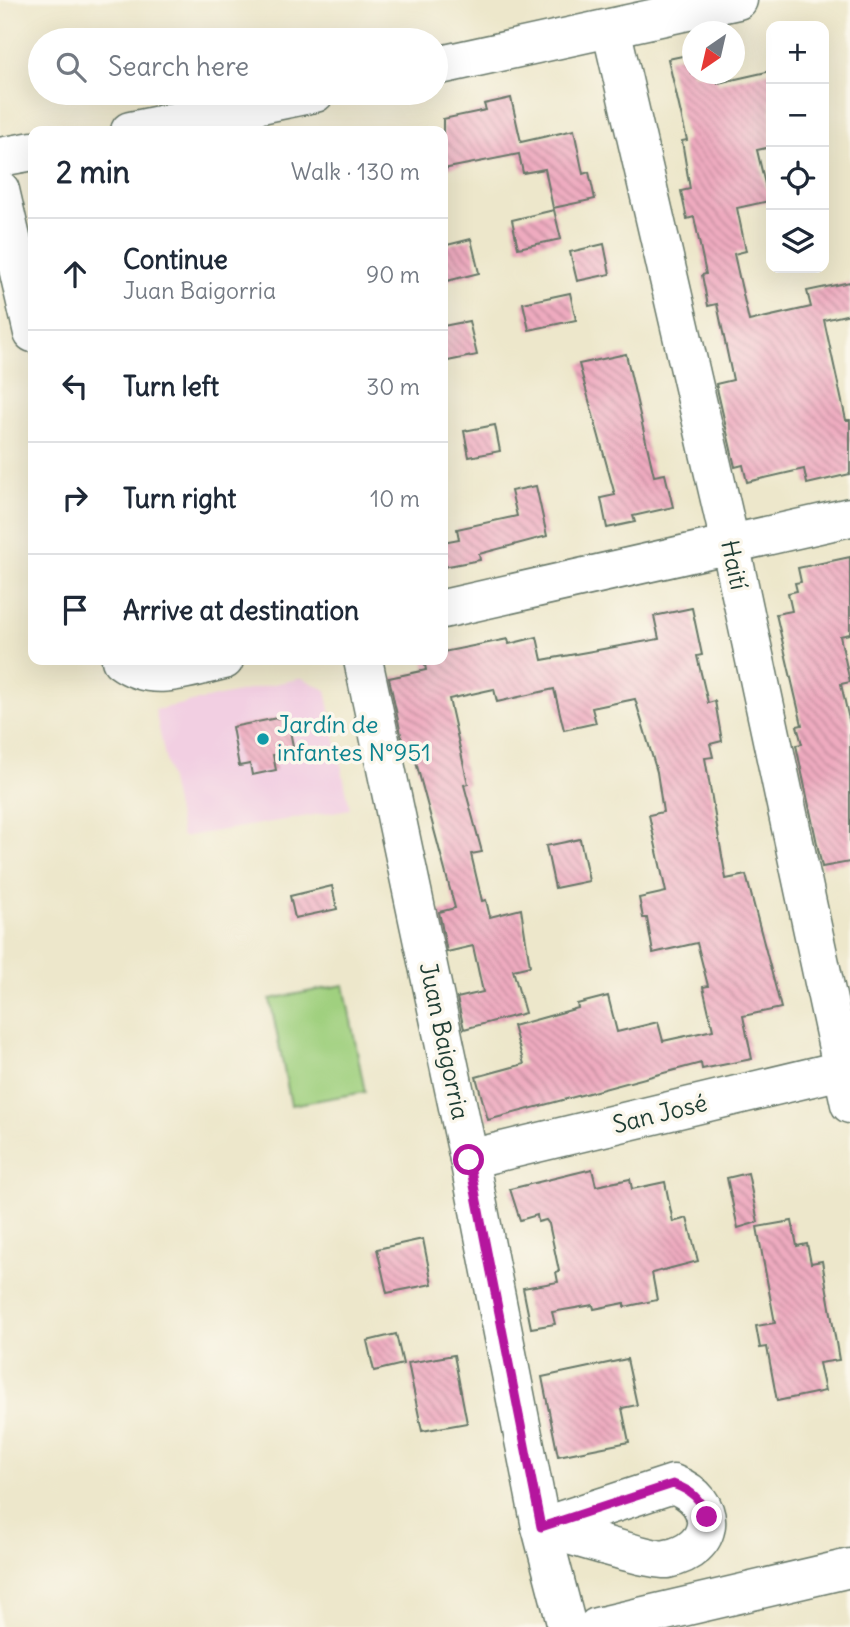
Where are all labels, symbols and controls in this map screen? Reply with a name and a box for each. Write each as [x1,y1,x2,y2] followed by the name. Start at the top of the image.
[682,21,745,84] north arrow
[766,21,829,273] map controls
[766,21,829,84] button: +
[28,28,448,105] search box
[52,48,90,86] icon: search
[108,50,249,83] text: Search here
[766,84,829,147] button: −
[766,147,829,210] button: locate
[56,153,130,191] text: 2 min
[291,157,420,186] text: Walk · 130 m
[766,210,829,273] button: layers
[123,243,228,276] text: Continue
[56,255,94,293] icon: ahead
[366,260,420,289] text: 90 m
[123,276,276,305] text: Juan Baigorria
[56,367,94,405] icon: left
[123,370,219,403] text: Turn left
[366,372,420,401] text: 30 m
[56,479,94,517] icon: right
[123,482,236,515] text: Turn right
[370,484,420,513] text: 10 m
[715,537,755,592] street label: Haití
[56,591,94,629] icon: arrive
[123,594,359,627] text: Arrive at destination
[277,709,431,767] place label: Jardín de infantes Nº951
[255,731,271,747] marker: Jardín de infantes Nº951
[414,960,476,1122] street label: Juan Baigorria
[609,1087,710,1139] street label: San José
[453,1144,484,1175] route start
[691,1501,722,1532] route end

